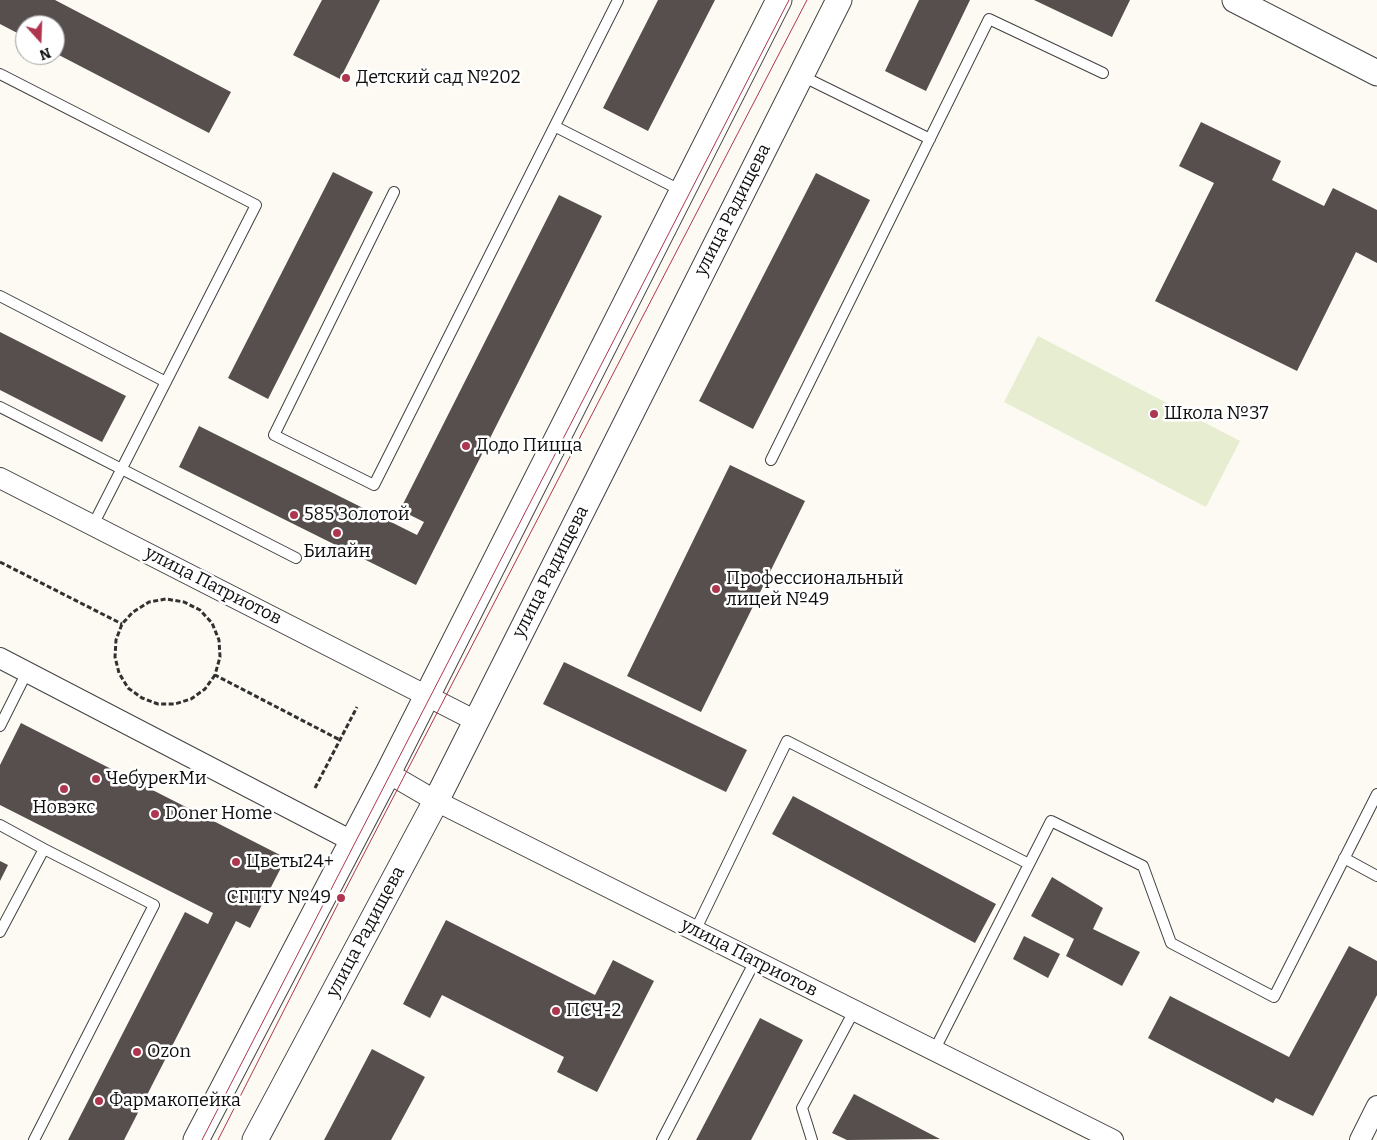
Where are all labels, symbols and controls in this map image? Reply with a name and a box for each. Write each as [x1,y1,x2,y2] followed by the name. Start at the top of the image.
[15,15,65,65] north arrow
[37,44,53,63] text: N
[356,67,521,89] place label: Детский сад №202
[340,72,352,84] marker: Детский сад №202
[690,140,776,280] street label: улица Радищева
[1164,403,1269,425] place label: Школа №37
[1148,408,1160,420] marker: Школа №37
[476,435,582,457] place label: Додо Пицца
[460,440,472,452] marker: Додо Пицца
[508,502,594,642] street label: улица Радищева
[304,504,410,526] place label: 585 Золотой
[288,509,300,521] marker: 585 Золотой
[331,527,343,539] marker: Билайн
[303,541,371,563] place label: Билайн
[141,542,285,630] street label: улица Патриотов
[726,568,903,610] place label: Профессиональный лицей №49
[710,583,722,595] marker: Профессиональный лицей №49
[106,768,207,790] place label: ЧебурекМи
[90,773,102,785] marker: ЧебурекМи
[58,783,70,795] marker: Новэкс
[33,797,95,819] place label: Новэкс
[165,803,272,825] place label: Doner Home
[149,808,161,820] marker: Doner Home
[246,851,334,873] place label: Цветы24+
[230,856,242,868] marker: Цветы24+
[322,863,410,1001] street label: улица Радищева
[227,887,331,909] place label: СГПТУ №49
[335,892,347,904] marker: СГПТУ №49
[677,914,821,1002] street label: улица Патриотов
[566,1000,621,1022] place label: ПСЧ-2
[550,1005,562,1017] marker: ПСЧ-2
[147,1041,191,1063] place label: Ozon
[131,1046,143,1058] marker: Ozon
[109,1090,241,1112] place label: Фармакопейка
[93,1095,105,1107] marker: Фармакопейка

